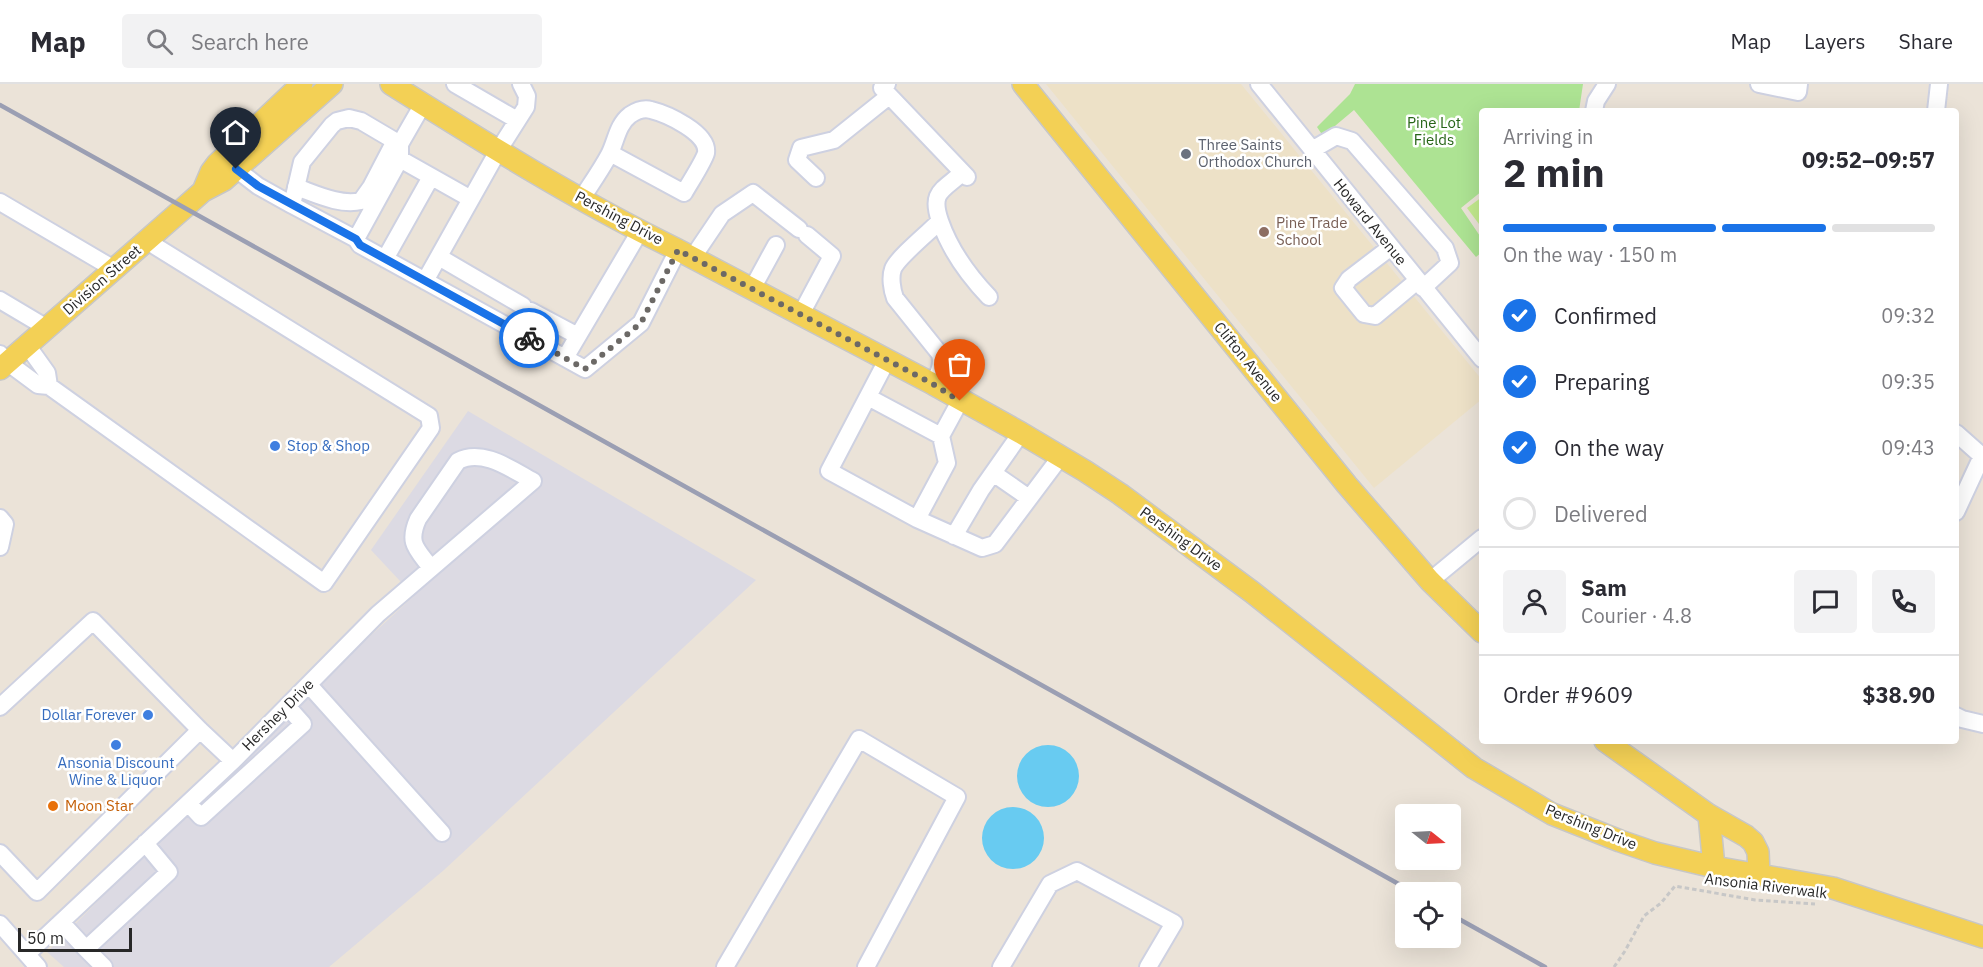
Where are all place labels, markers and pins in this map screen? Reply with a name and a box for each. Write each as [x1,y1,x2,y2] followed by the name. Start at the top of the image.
[210,107,261,169] pin
[1198,135,1312,171] place label: Three Saints Orthodox Church
[1179,147,1193,161] marker: Three Saints Orthodox Church
[1276,213,1347,249] place label: Pine Trade School
[1257,225,1271,239] marker: Pine Trade School
[934,339,985,401] pin
[287,436,370,455] place label: Stop & Shop
[268,439,282,453] marker: Stop & Shop
[41,705,136,724] place label: Dollar Forever
[141,708,155,722] marker: Dollar Forever
[109,738,123,752] marker: Ansonia Discount Wine & Liquor
[58,753,174,789] place label: Ansonia Discount Wine & Liquor
[65,796,134,815] place label: Moon Star
[46,799,60,813] marker: Moon Star

